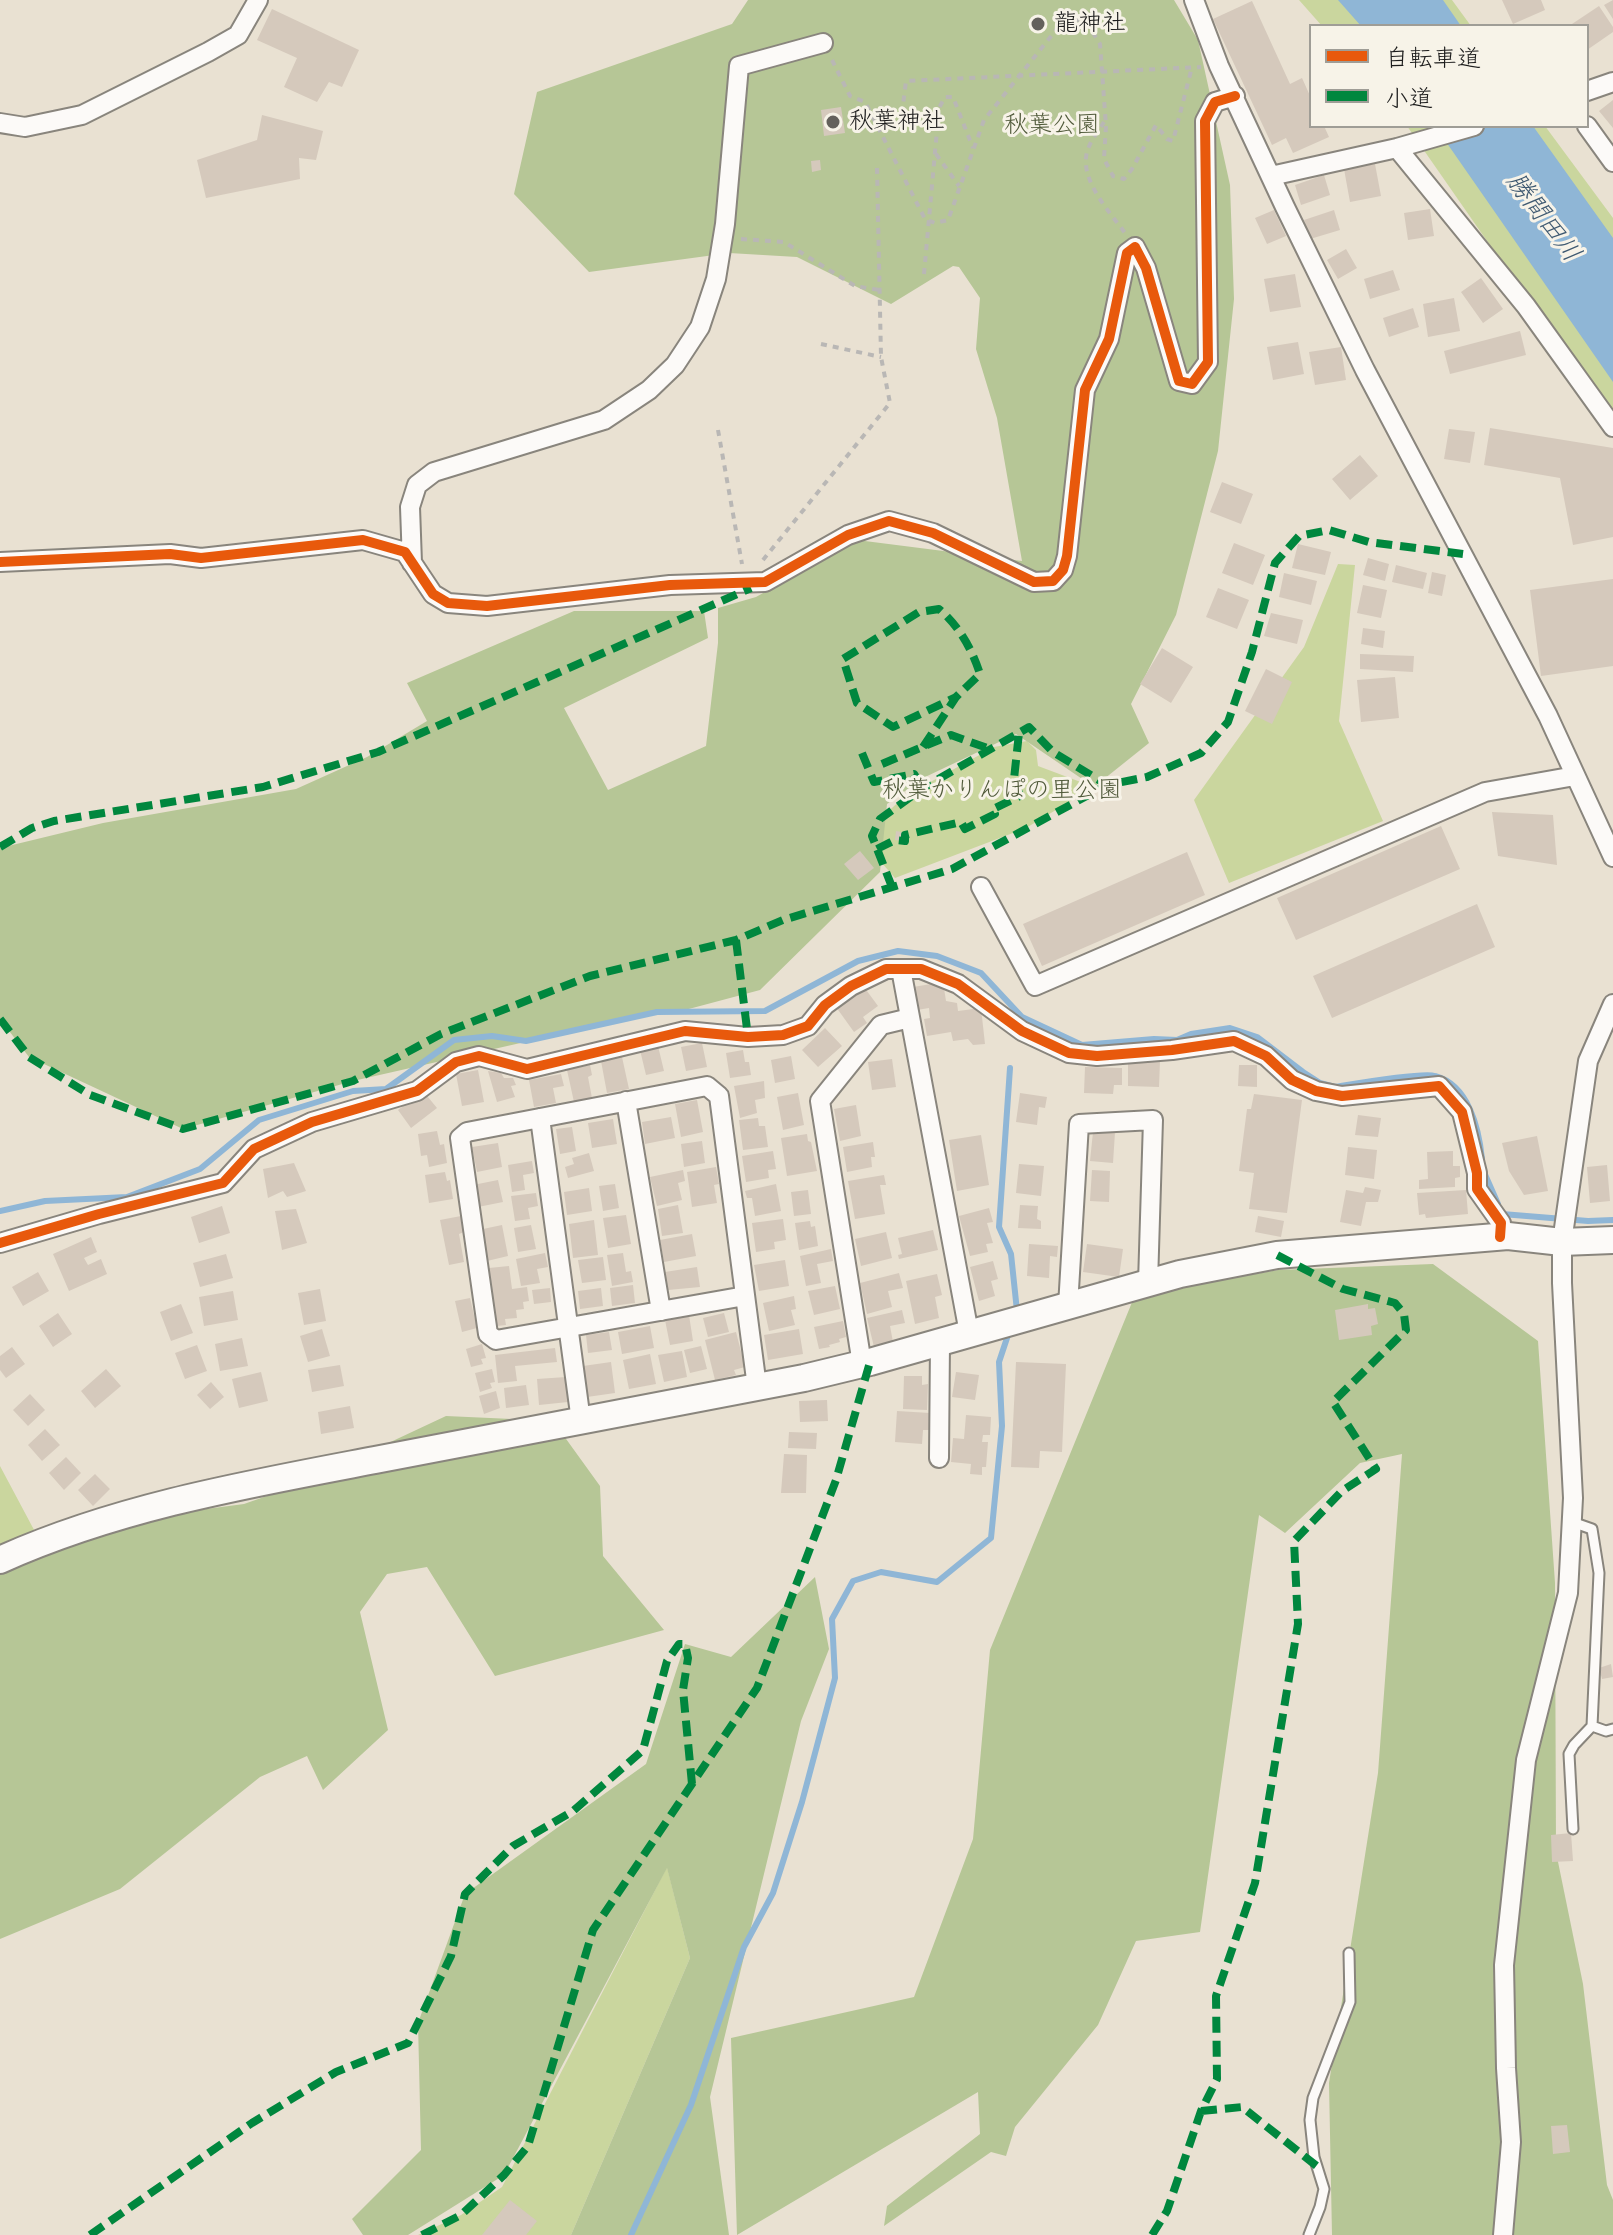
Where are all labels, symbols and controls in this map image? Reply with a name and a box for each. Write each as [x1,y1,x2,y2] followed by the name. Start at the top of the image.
[1054,10,1126,38] place label: 龍神社
[1029,15,1047,33] marker: 龍神社
[1309,24,1589,128] legend
[1385,42,1481,74] text: 自転車道
[1385,82,1433,114] text: 小道
[849,108,945,136] place label: 秋葉神社
[1004,112,1100,140] park label: 秋葉公園
[824,113,842,131] marker: 秋葉神社
[1499,167,1587,269] water label: 勝間田川
[882,777,1122,805] park label: 秋葉かりんぽの里公園

